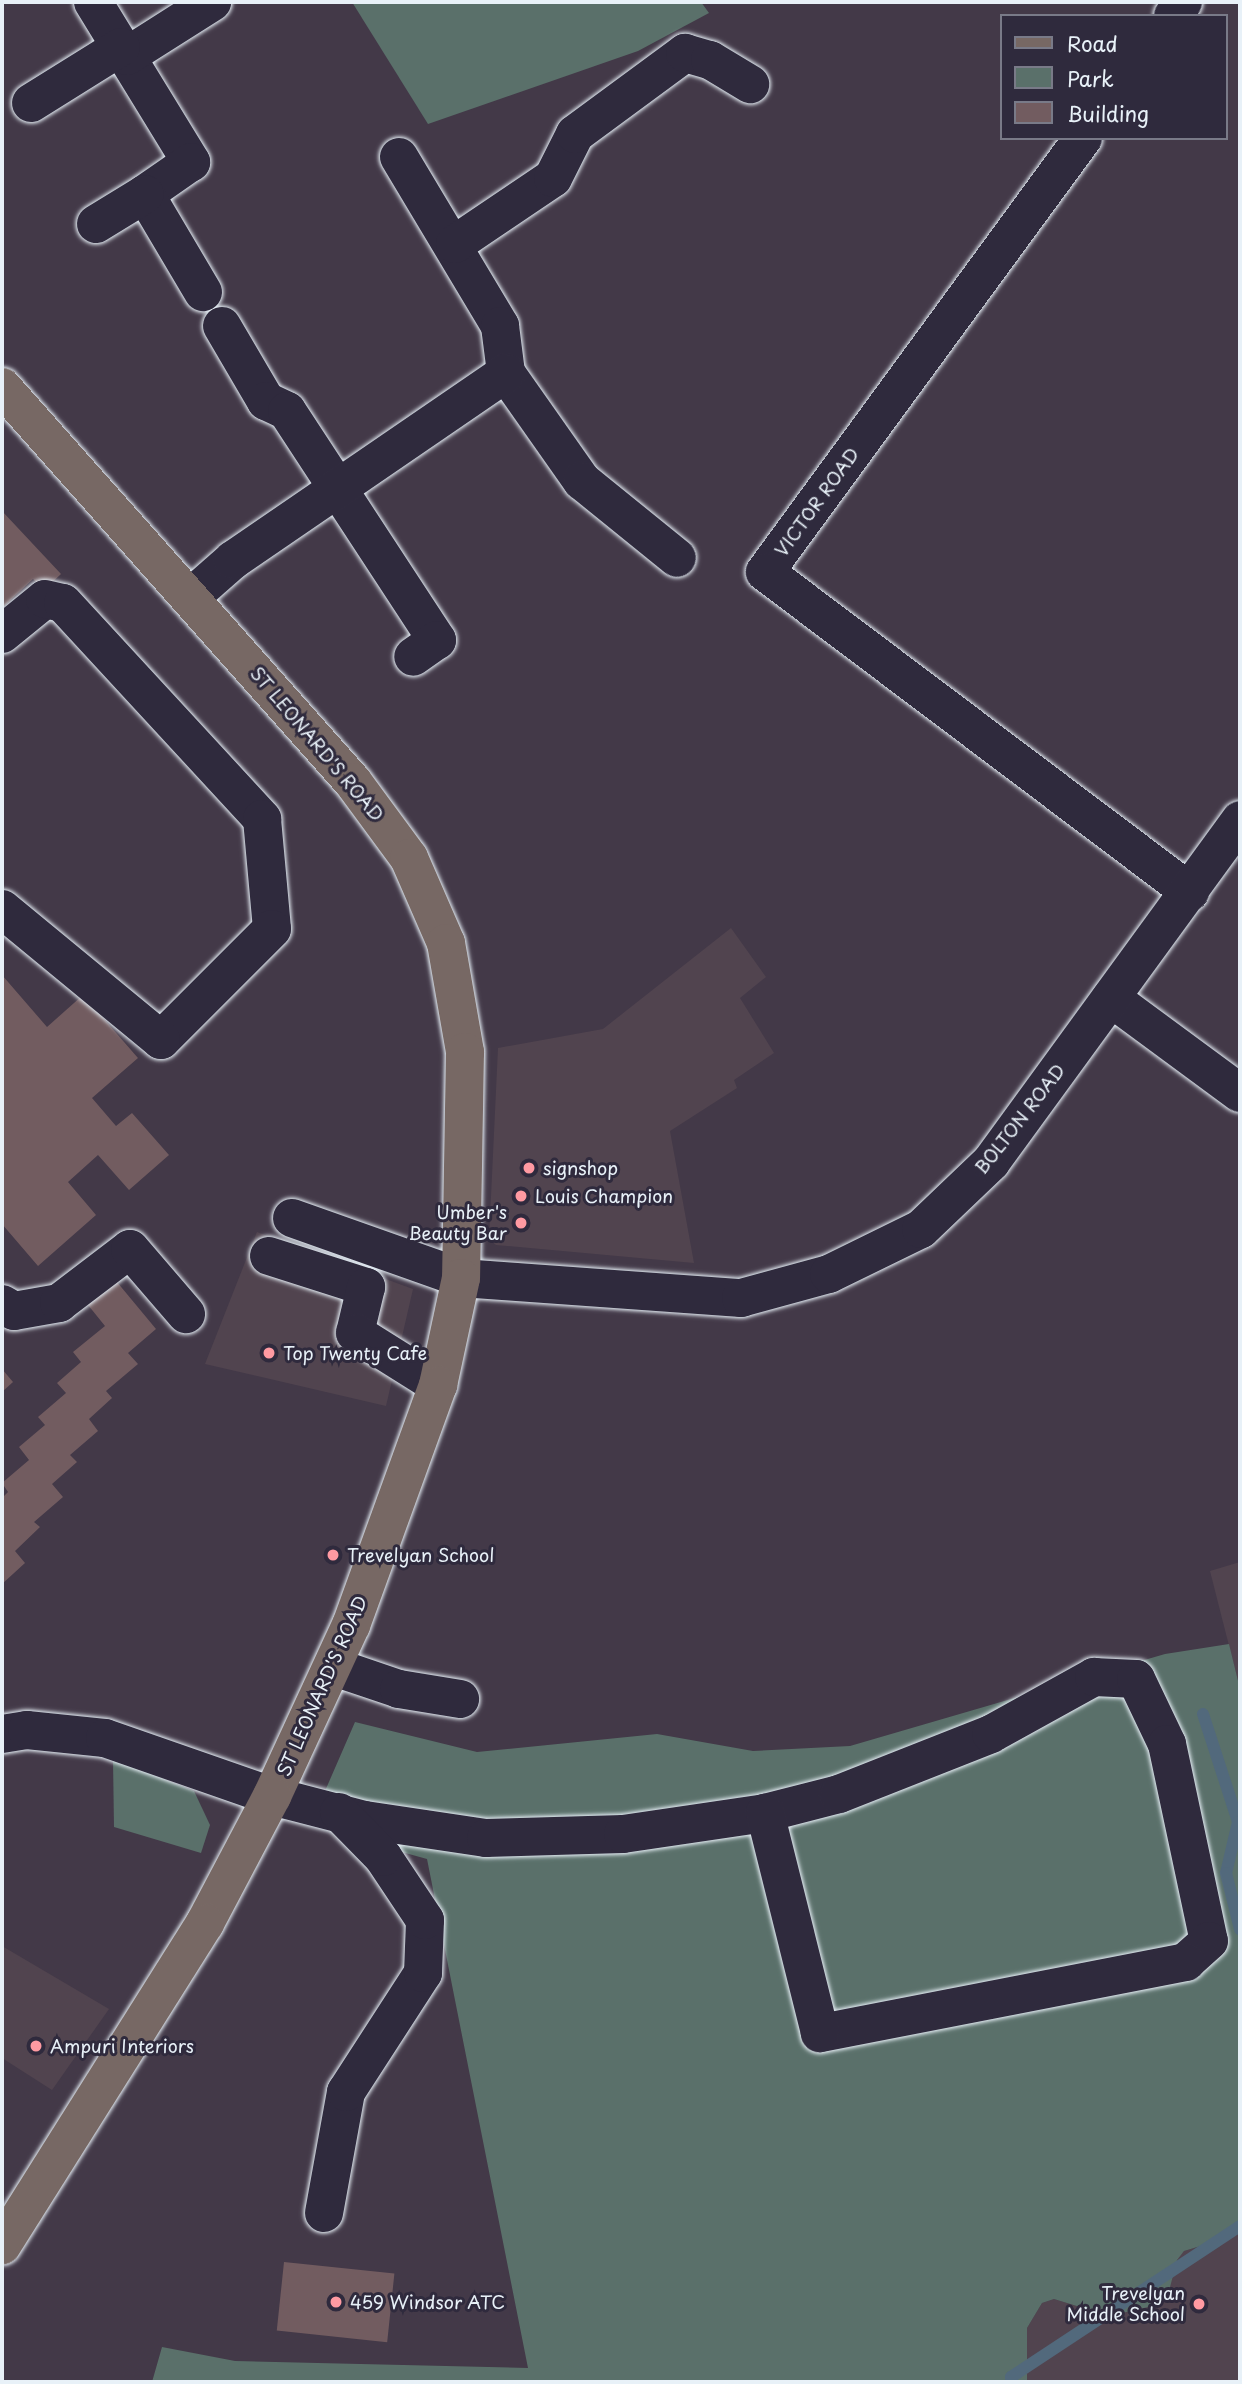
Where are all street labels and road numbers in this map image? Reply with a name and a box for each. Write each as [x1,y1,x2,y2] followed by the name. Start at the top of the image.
[770,443,864,561] street label: VICTOR ROAD
[246,662,388,826] street label: ST LEONARD'S ROAD
[970,1059,1070,1179] street label: BOLTON ROAD
[273,1593,371,1779] street label: ST LEONARD'S ROAD

